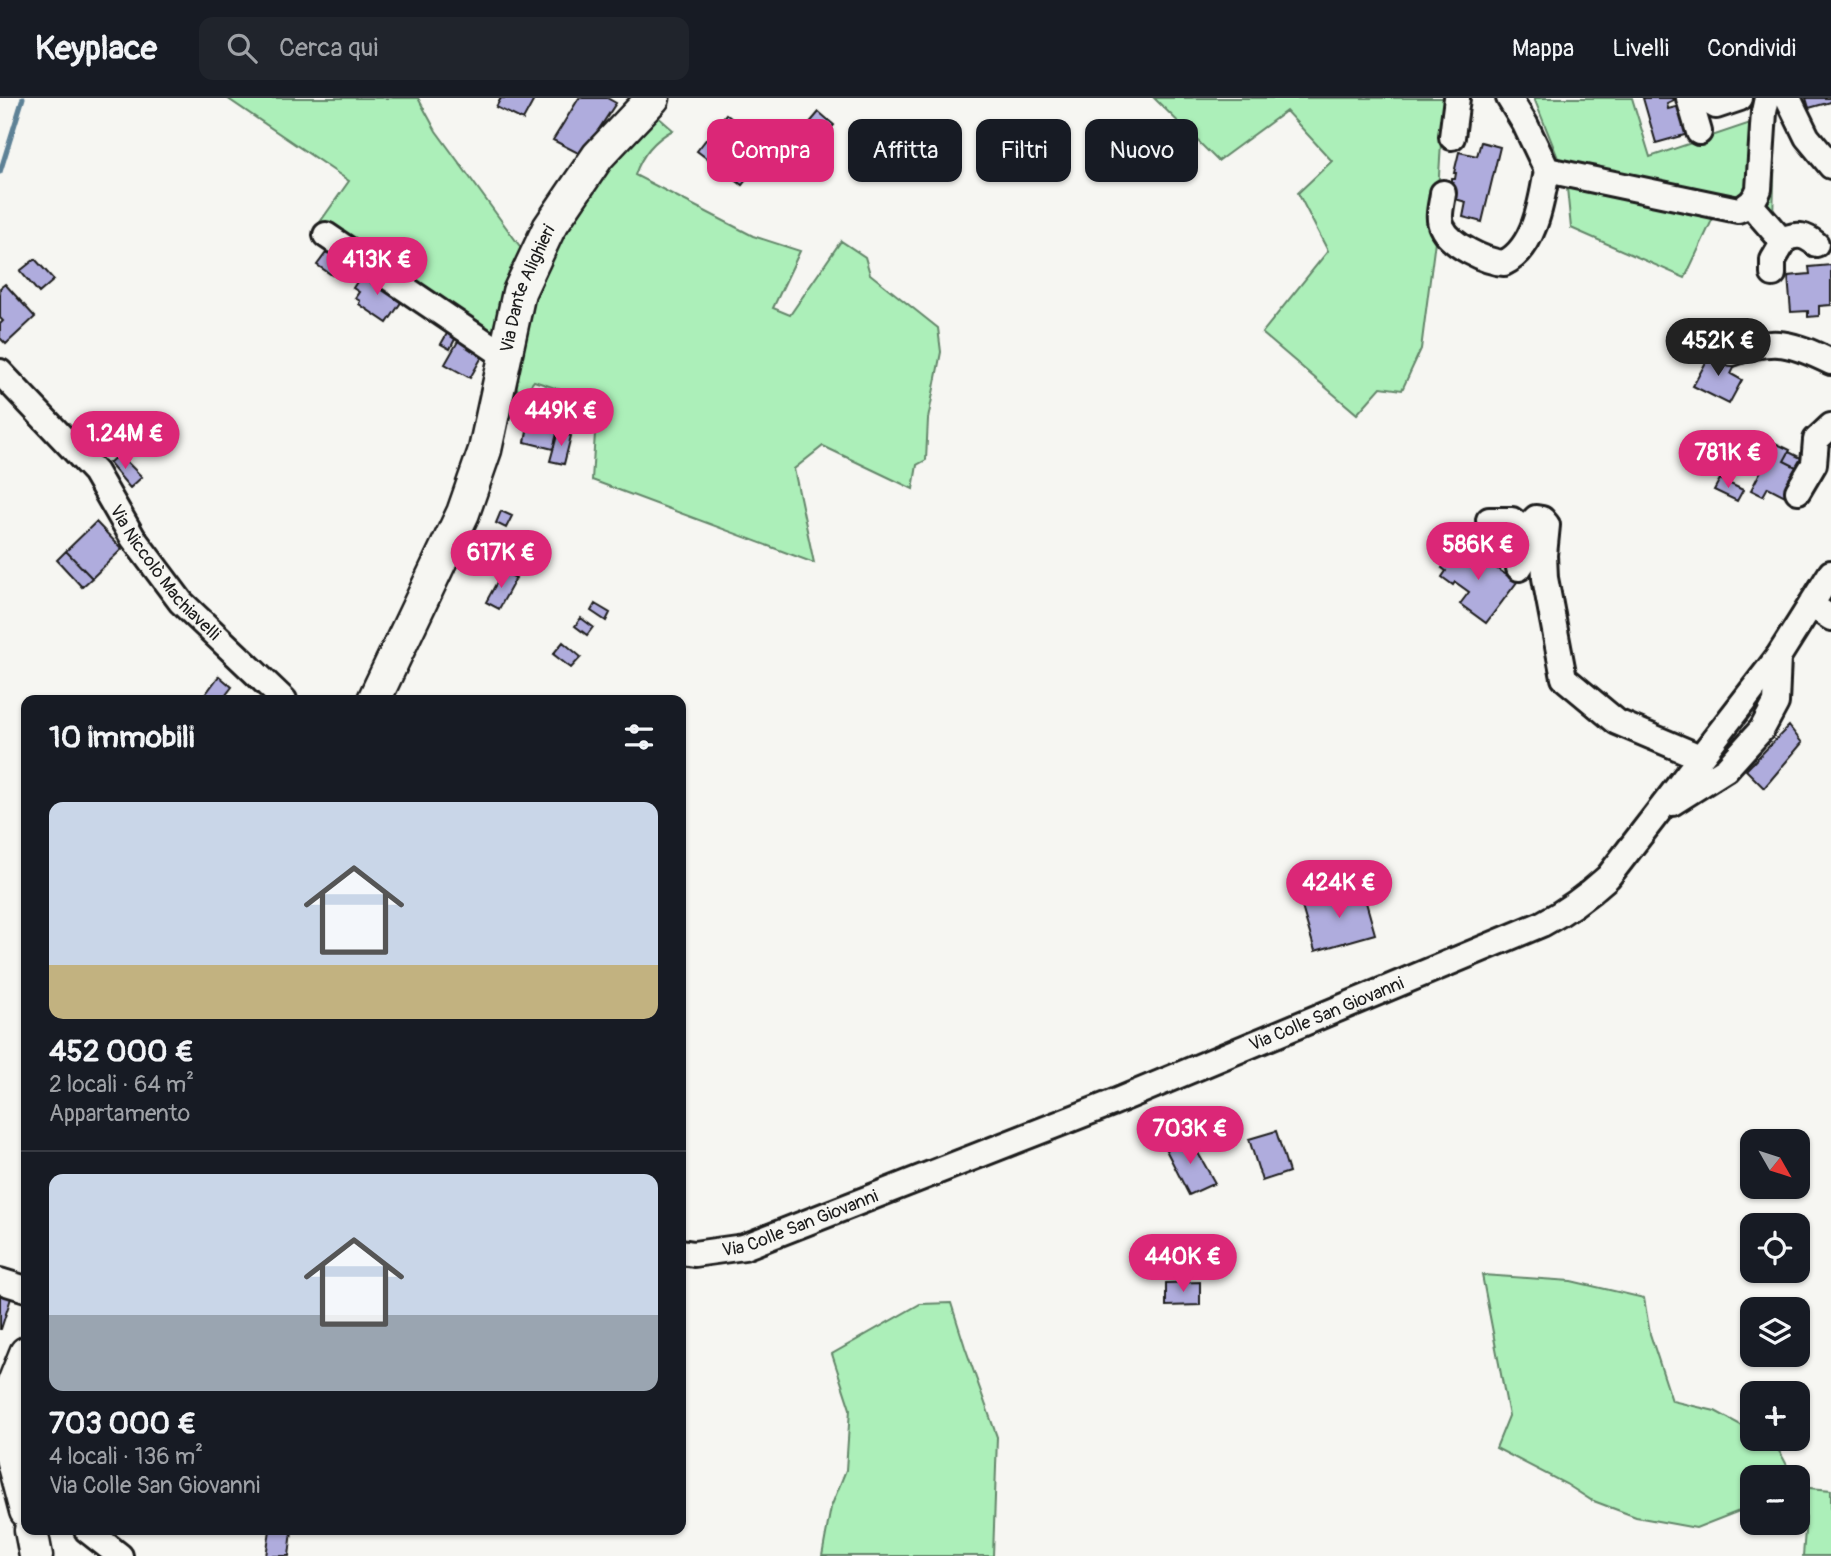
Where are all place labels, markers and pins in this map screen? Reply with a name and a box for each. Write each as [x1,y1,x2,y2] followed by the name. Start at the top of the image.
[320,238,434,297] pin: 413K €
[1661,318,1775,378] pin: 452K €
[504,388,618,448] pin: 449K €
[60,412,190,471] pin: 1.24M €
[1671,430,1785,490] pin: 781K €
[1421,522,1535,582] pin: 586K €
[444,531,558,590] pin: 617K €
[1282,860,1396,920] pin: 424K €
[1133,1107,1247,1166] pin: 703K €
[1126,1234,1240,1294] pin: 440K €

